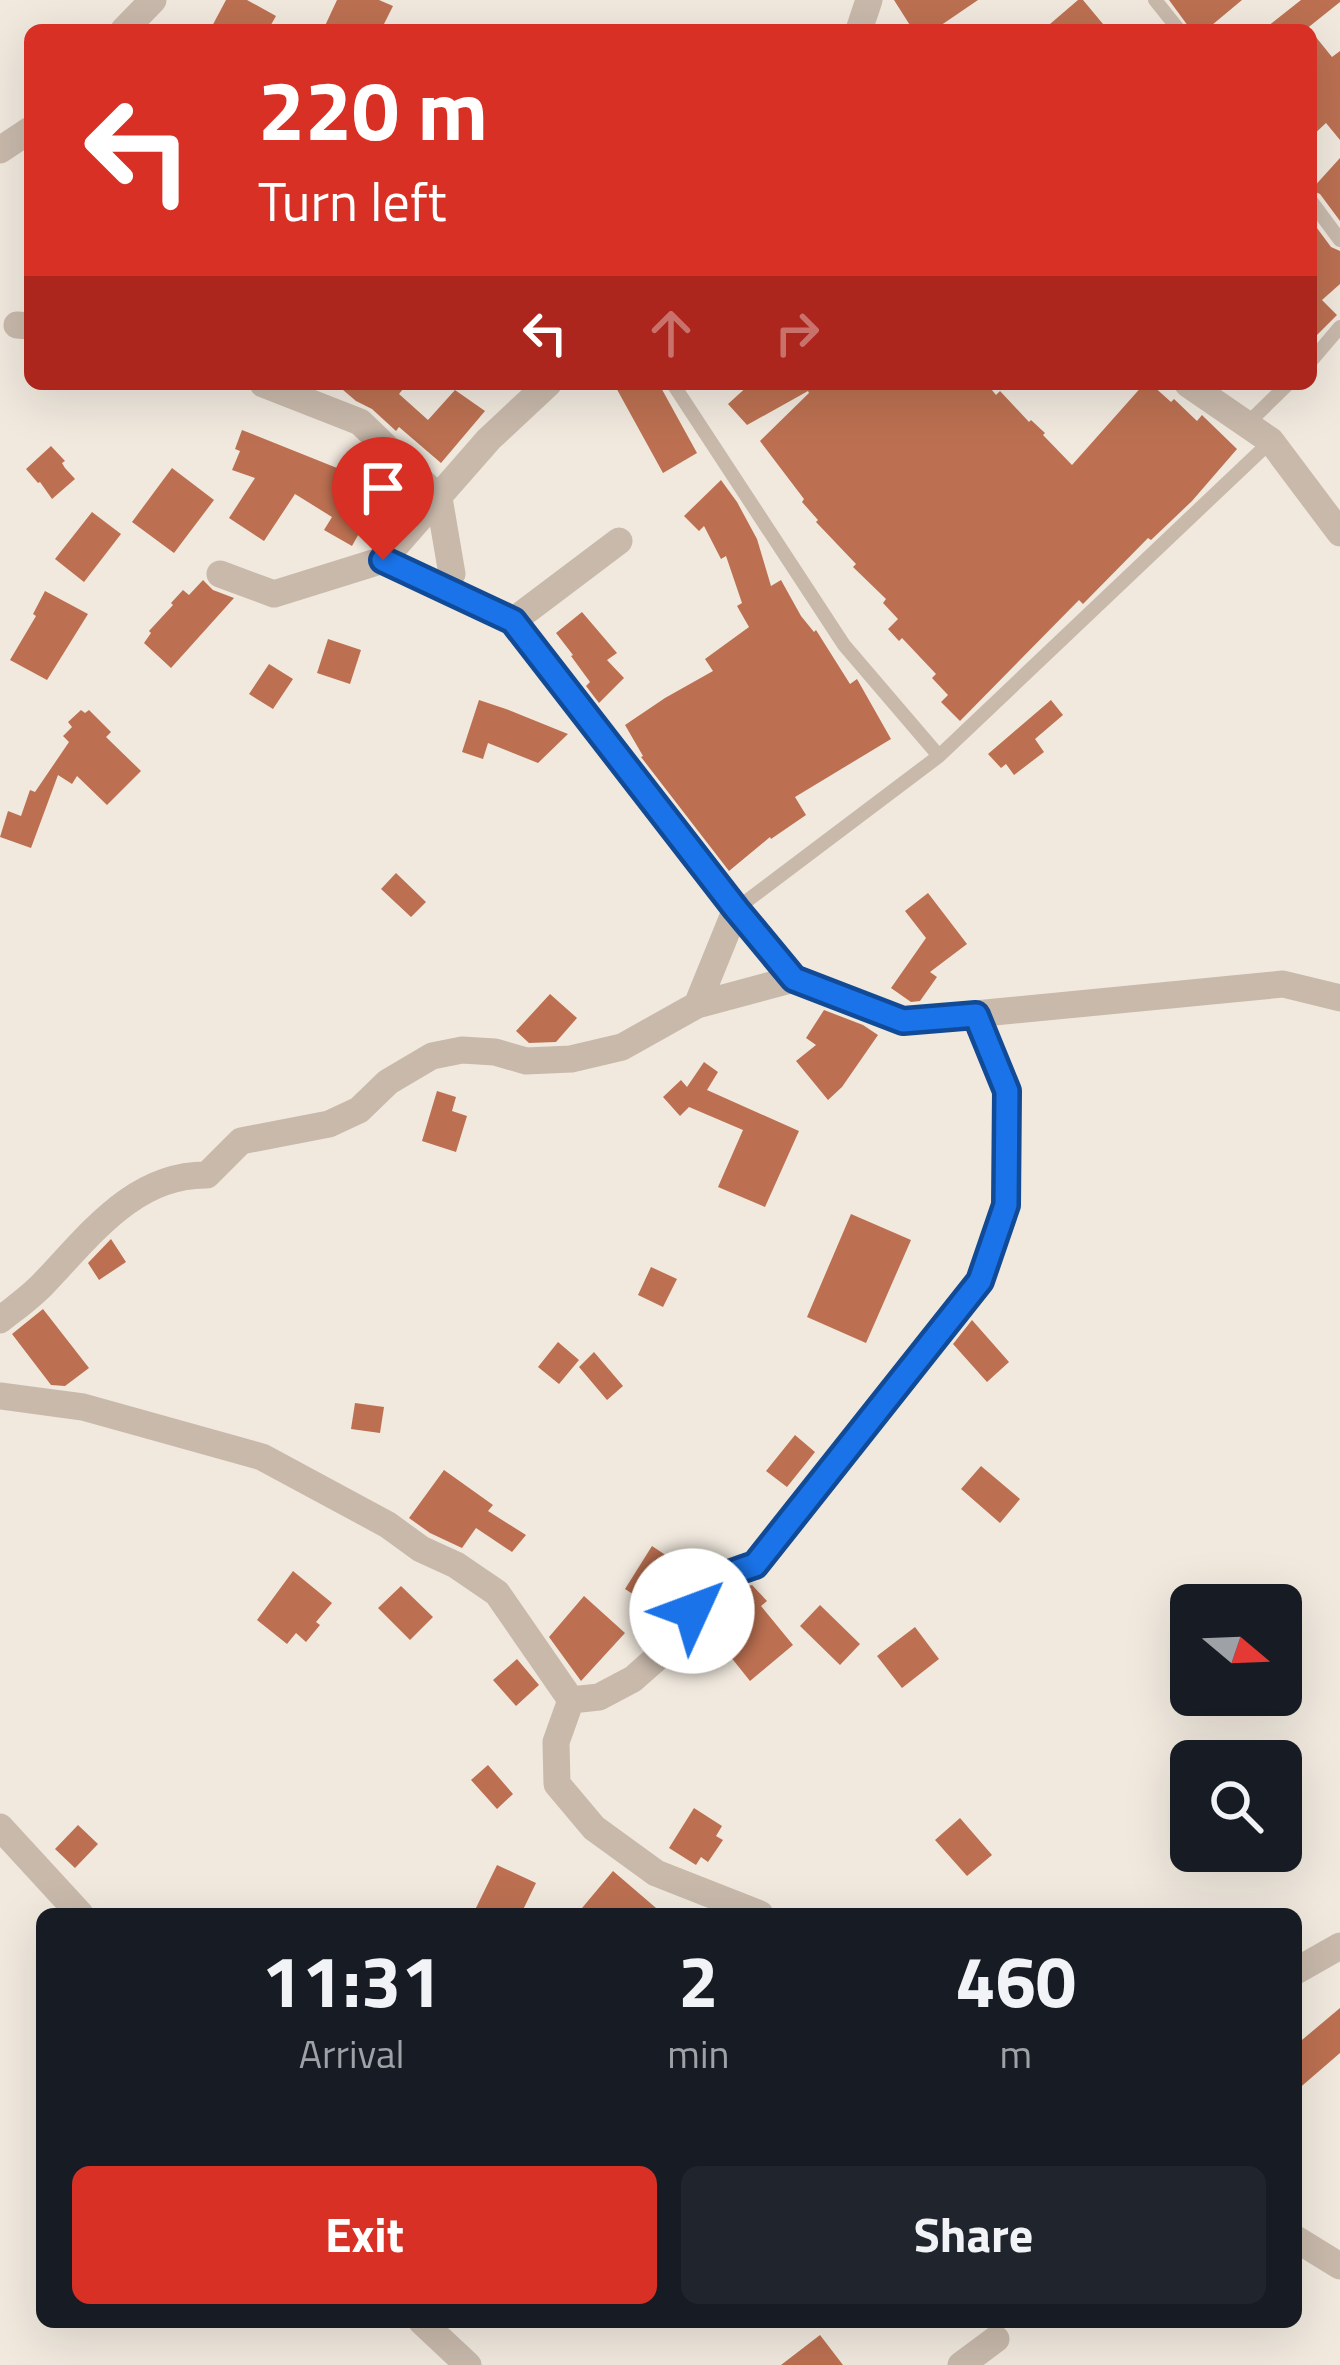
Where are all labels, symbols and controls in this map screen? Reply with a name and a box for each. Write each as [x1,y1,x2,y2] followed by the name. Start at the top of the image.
[258,45,488,173] text: 220 m
[60,72,216,228] icon: left
[258,160,447,242] text: Turn left
[512,300,578,366] icon: left
[638,300,704,366] icon: ahead
[764,300,830,366] icon: right
[332,437,434,560] pin
[350,455,416,521] icon: arrive
[629,1548,755,1674] position arrow
[1170,1584,1302,1716] north arrow
[1170,1584,1302,1872] map controls
[1170,1740,1302,1872] button: search
[262,1925,442,2035] text: 11:31
[678,1925,719,2035] text: 2
[955,1925,1076,2035] text: 460
[299,2024,405,2083] text: Arrival
[667,2024,729,2083] text: min
[999,2024,1032,2083] text: m
[72,2166,657,2304] button: Exit
[681,2166,1266,2304] button: Share

